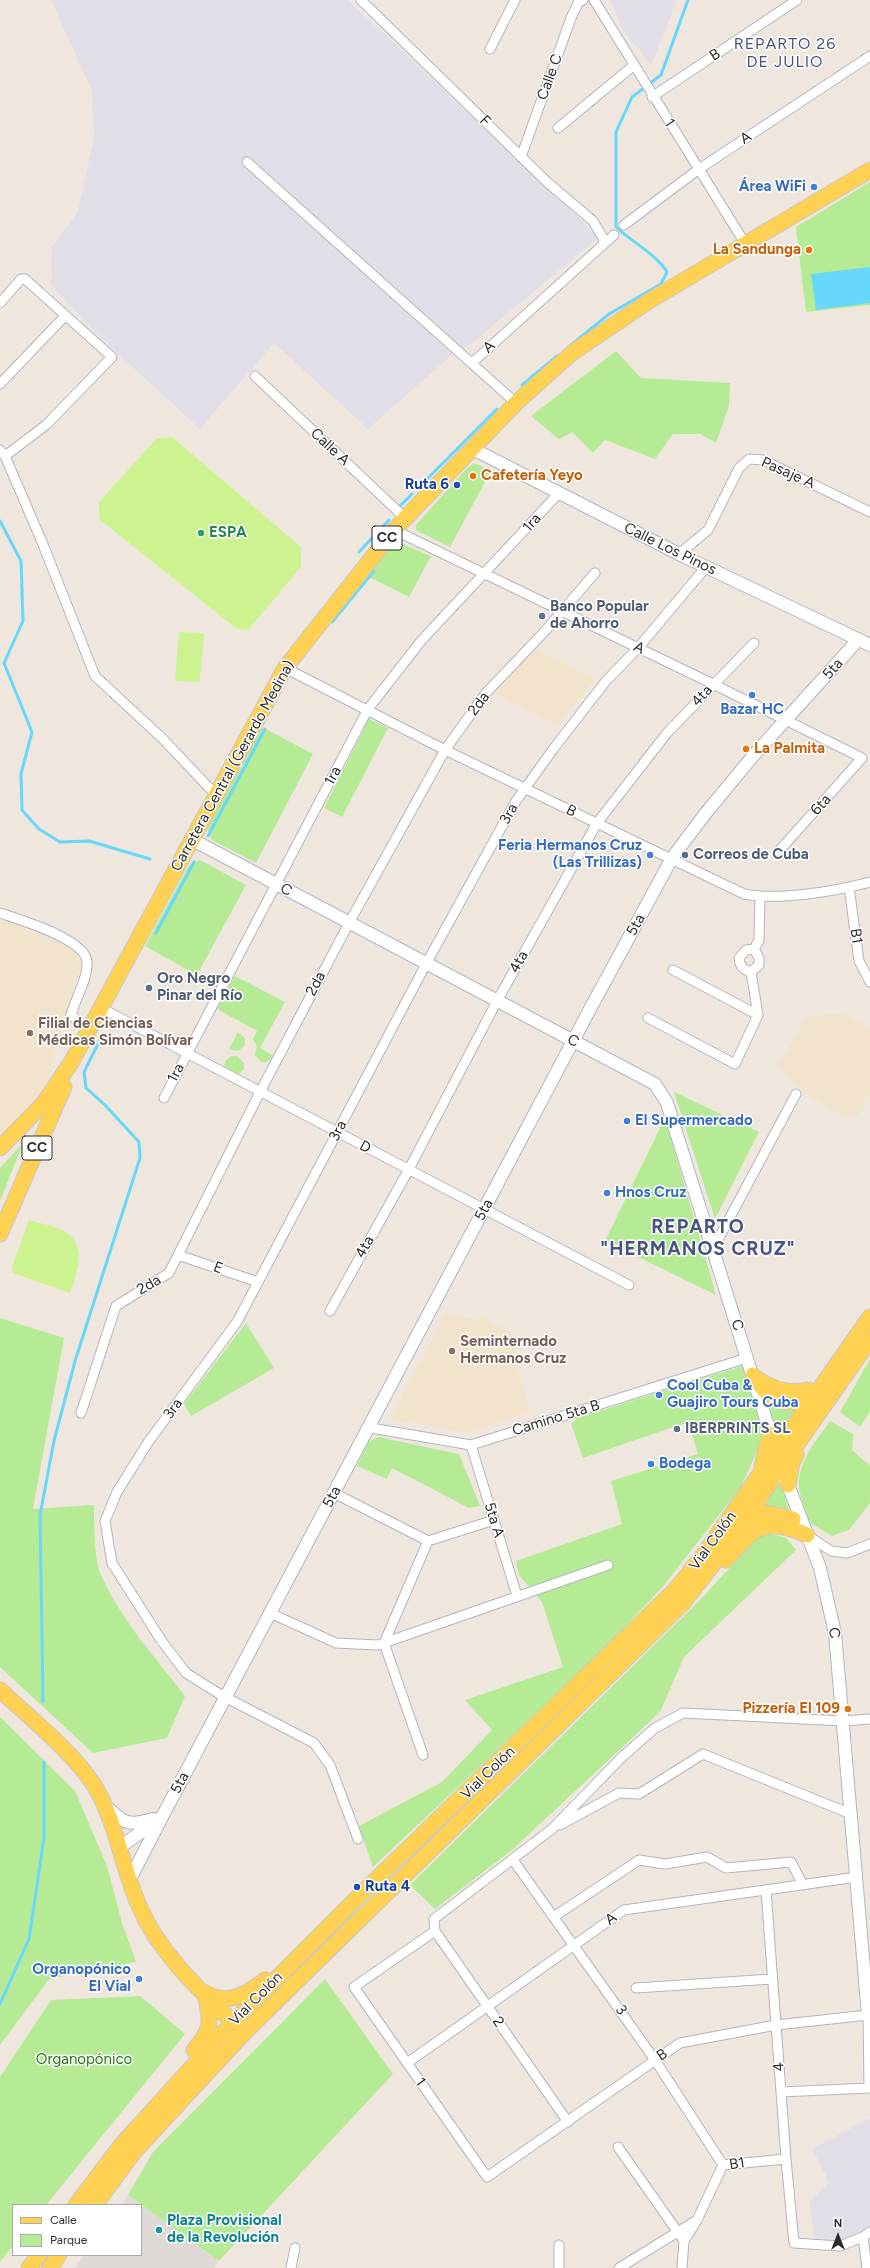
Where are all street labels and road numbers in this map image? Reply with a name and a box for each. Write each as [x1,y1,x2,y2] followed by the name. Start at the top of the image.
[706,45,724,65] street label: B
[533,51,567,103] street label: Calle C
[476,112,494,130] street label: F
[660,116,678,130] street label: 1
[737,128,755,148] street label: A
[479,337,499,357] street label: A
[307,424,353,470] street label: Calle A
[758,453,818,493] street label: Pasaje A
[519,510,545,536] street label: 1ra
[621,519,719,579] street label: Calle Los Pinos
[372,526,402,550] road number: CC
[630,638,648,658] street label: A
[819,655,847,683] street label: 5ta
[167,658,299,874] street label: Carretera Central (Gerardo Medina)
[688,682,716,710] street label: 4ta
[464,689,494,719] street label: 2da
[321,763,345,789] street label: 1ra
[807,791,835,819] street label: 6ta
[496,801,522,827] street label: 3ra
[563,801,579,821] street label: B
[277,880,295,900] street label: C
[623,911,649,939] street label: 5ta
[846,927,866,945] street label: B1
[506,948,532,976] street label: 4ta
[302,969,330,999] street label: 2da
[564,1031,582,1051] street label: C
[164,1060,188,1086] street label: 1ra
[325,1118,351,1144] street label: 3ra
[22,1136,52,1160] road number: CC
[356,1137,374,1157] street label: D
[471,1196,497,1224] street label: 5ta
[352,1233,378,1261] street label: 4ta
[211,1258,225,1278] street label: E
[134,1271,164,1299] street label: 2da
[727,1317,747,1333] street label: C
[160,1395,186,1423] street label: 3ra
[510,1396,602,1440] street label: Camino 5ta B
[319,1483,345,1511] street label: 5ta
[480,1500,508,1540] street label: 5ta A
[686,1508,740,1574] street label: Vial Colón
[824,1626,844,1640] street label: C
[457,1743,519,1803] street label: Vial Colón
[167,1769,193,1797] street label: 5ta
[602,1909,620,1929] street label: A
[225,1968,287,2030] street label: Vial Colón
[611,2001,631,2019] street label: 3
[488,2013,508,2031] street label: 2
[653,2045,671,2065] street label: B
[770,2062,788,2072] street label: 4
[411,2074,429,2090] street label: 1
[728,2154,746,2174] street label: B1

